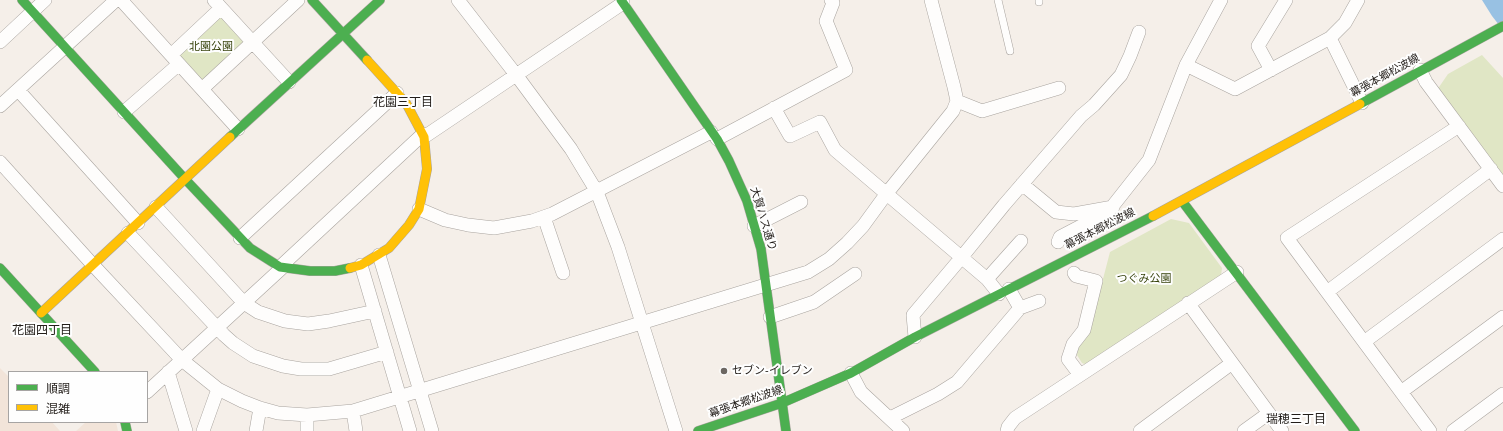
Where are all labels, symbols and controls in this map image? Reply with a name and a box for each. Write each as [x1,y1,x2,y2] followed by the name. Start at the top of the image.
[189,40,233,54] park label: 北園公園
[1348,52,1422,100] street label: 幕張本郷松波線
[373,96,433,110] district label: 花園三丁目
[747,186,779,252] street label: 大賀ハス通り
[1063,206,1137,252] street label: 幕張本郷松波線
[1117,272,1171,286] park label: つぐみ公園
[12,324,72,338] district label: 花園四丁目
[732,364,813,378] place label: セブン-イレブン
[719,366,729,376] marker: セブン-イレブン
[8,371,148,423] legend
[46,382,70,396] text: 順調
[707,383,785,421] street label: 幕張本郷松波線
[46,402,70,416] text: 混雑
[1266,413,1326,427] district label: 瑞穂三丁目

